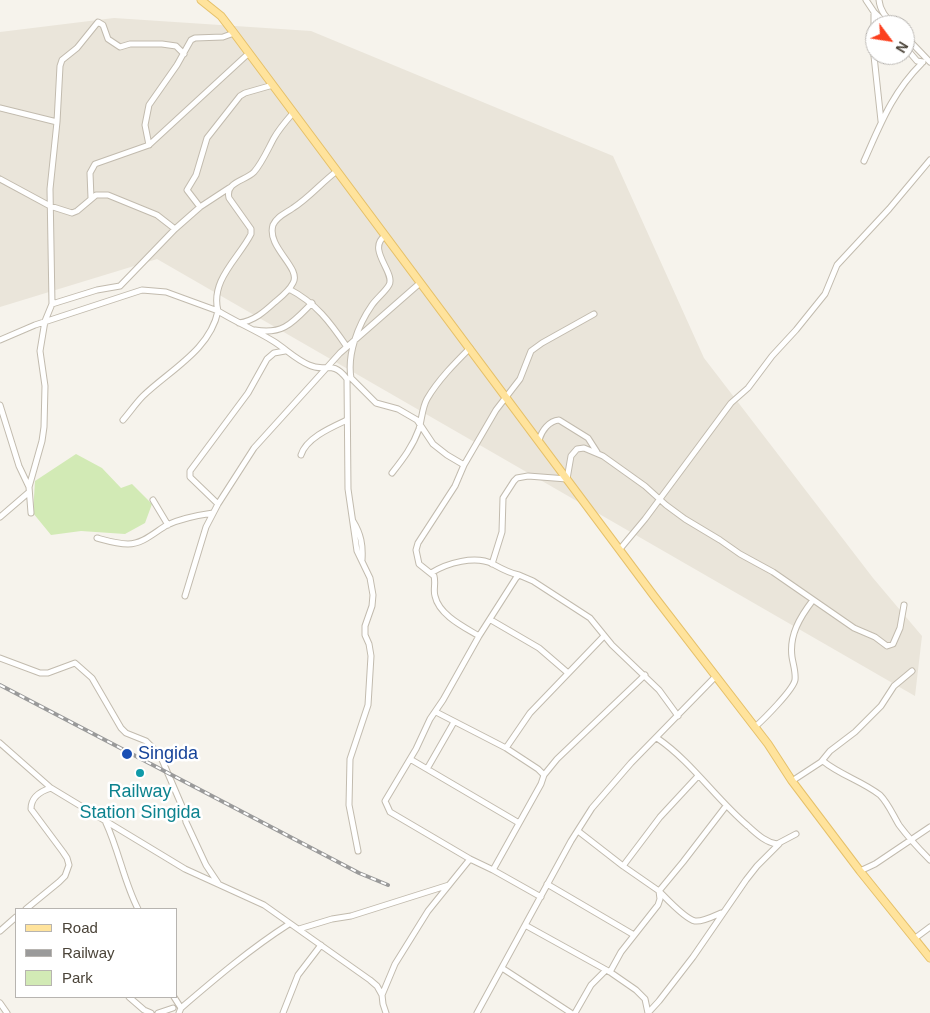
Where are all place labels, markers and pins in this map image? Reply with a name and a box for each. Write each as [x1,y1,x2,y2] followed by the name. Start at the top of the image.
[138,743,198,765] place label: Singida
[120,747,134,761] marker: Singida
[134,767,146,779] marker: Railway Station Singida
[79,781,201,824] place label: Railway Station Singida

